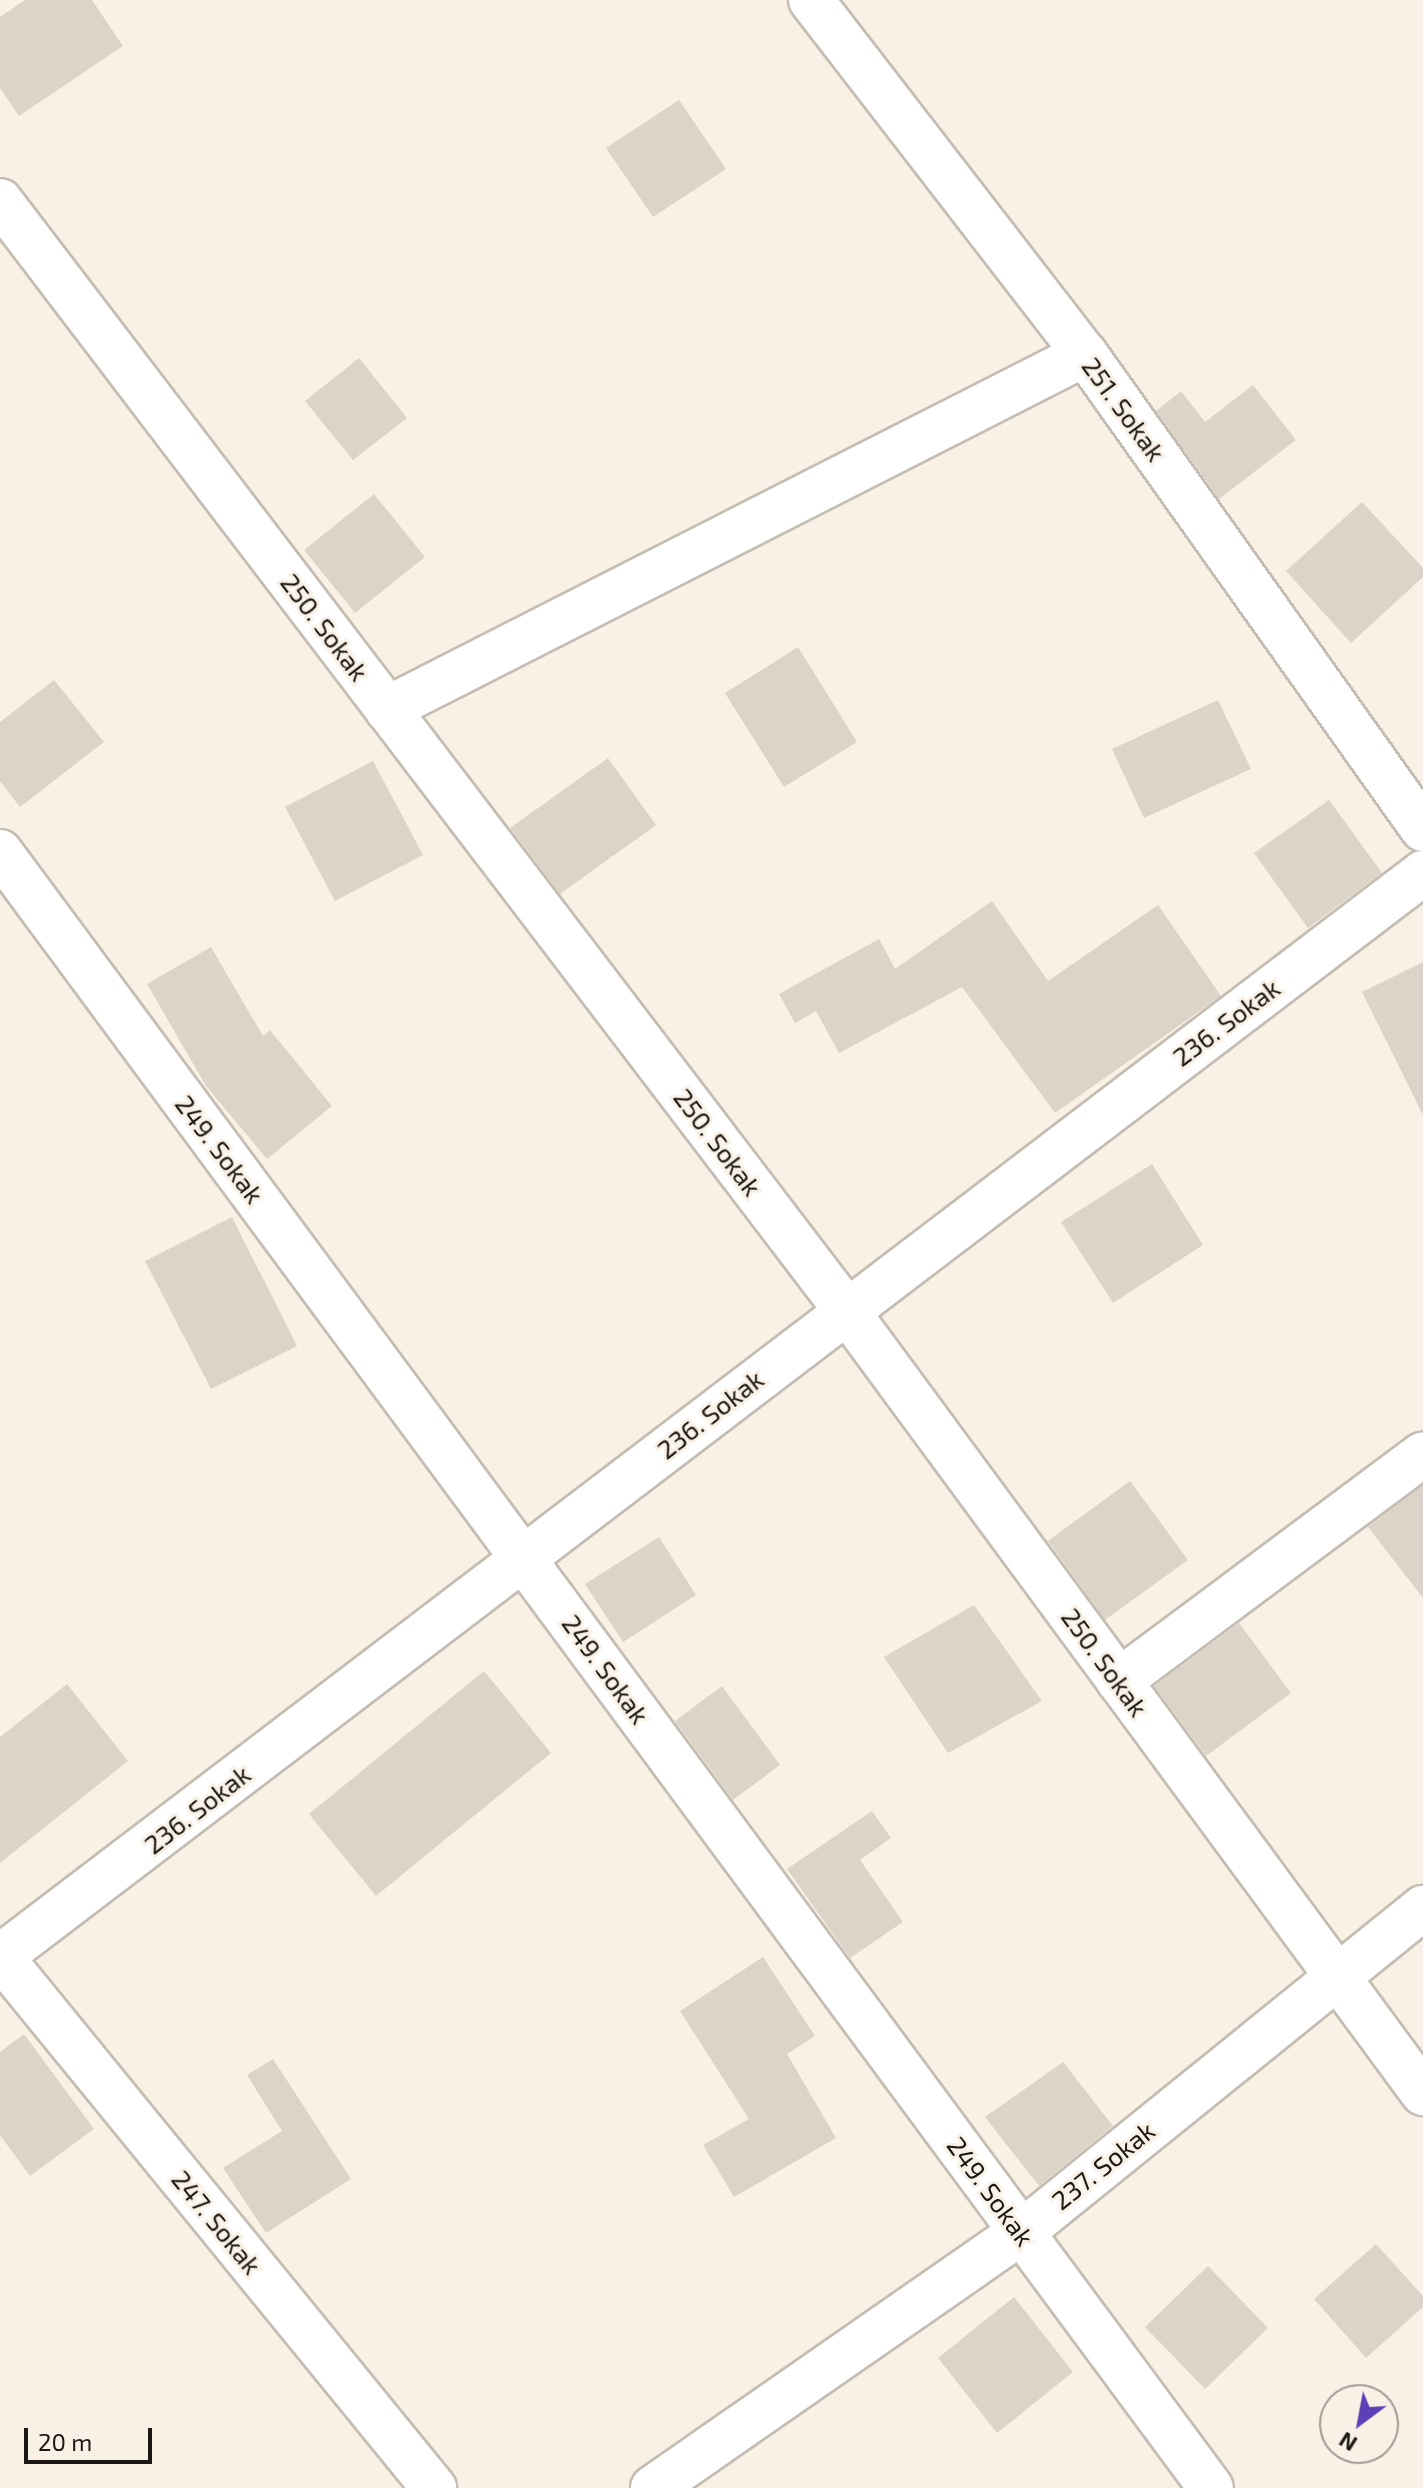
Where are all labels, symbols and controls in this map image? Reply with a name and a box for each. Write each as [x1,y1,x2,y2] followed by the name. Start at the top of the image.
[1076,351,1172,467] street label: 251. Sokak
[275,567,375,687] street label: 250. Sokak
[1166,972,1286,1072] street label: 236. Sokak
[668,1082,768,1202] street label: 250. Sokak
[169,1089,271,1209] street label: 249. Sokak
[651,1363,769,1465] street label: 236. Sokak
[1055,1602,1155,1722] street label: 250. Sokak
[556,1608,656,1730] street label: 249. Sokak
[138,1758,256,1860] street label: 236. Sokak
[1045,2114,1161,2216] street label: 237. Sokak
[941,2130,1041,2252] street label: 249. Sokak
[166,2164,268,2280] street label: 247. Sokak
[1319,2384,1399,2464] north arrow
[28,2412,156,2462] scale bar
[38,2427,92,2456] text: 20 m
[1334,2427,1361,2458] text: N

